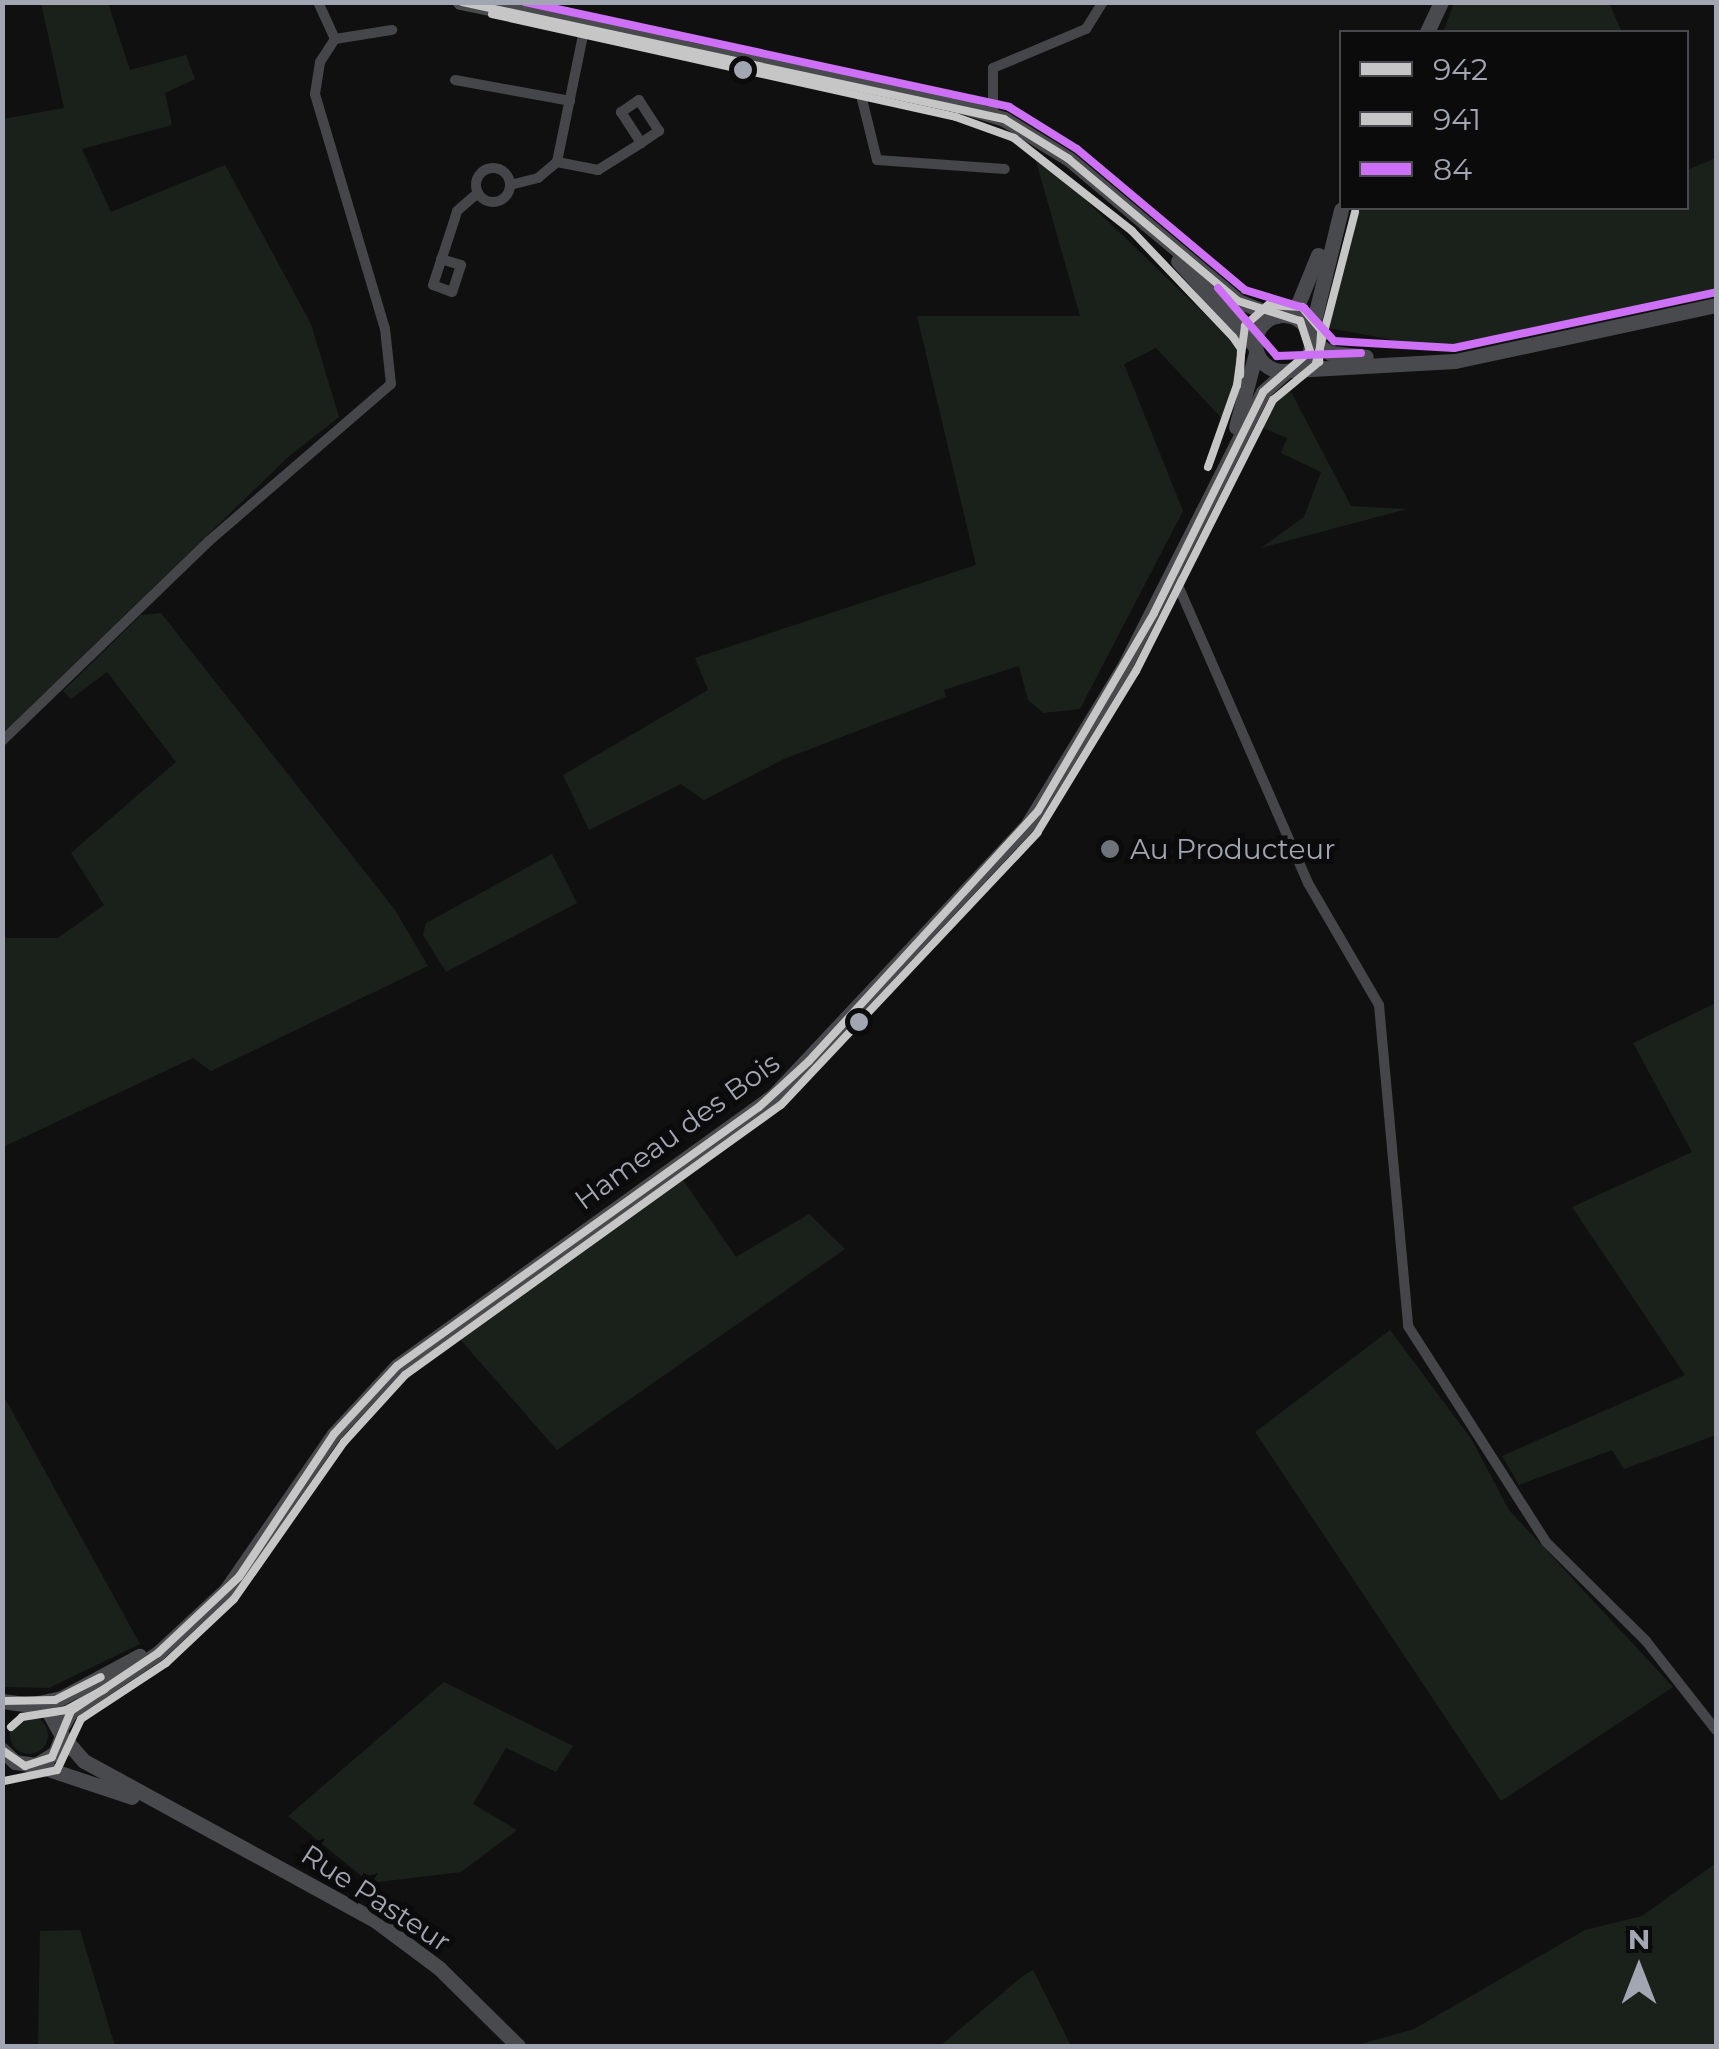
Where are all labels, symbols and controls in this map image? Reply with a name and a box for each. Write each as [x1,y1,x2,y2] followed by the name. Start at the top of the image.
[1339,30,1689,210] legend
[1433,51,1488,88] text: 942
[733,60,753,80] unlabelled marker
[1433,101,1481,138] text: 941
[1433,151,1472,188] text: 84
[1130,832,1335,866] place label: Au Producteur
[1099,838,1121,860] marker: Au Producteur
[849,1012,869,1032] unlabelled marker
[568,1045,786,1217] street label: Hameau des Bois
[295,1837,457,1959] street label: Rue Pasteur
[1589,1919,1689,2019] north arrow
[1628,1922,1650,1956] text: N

